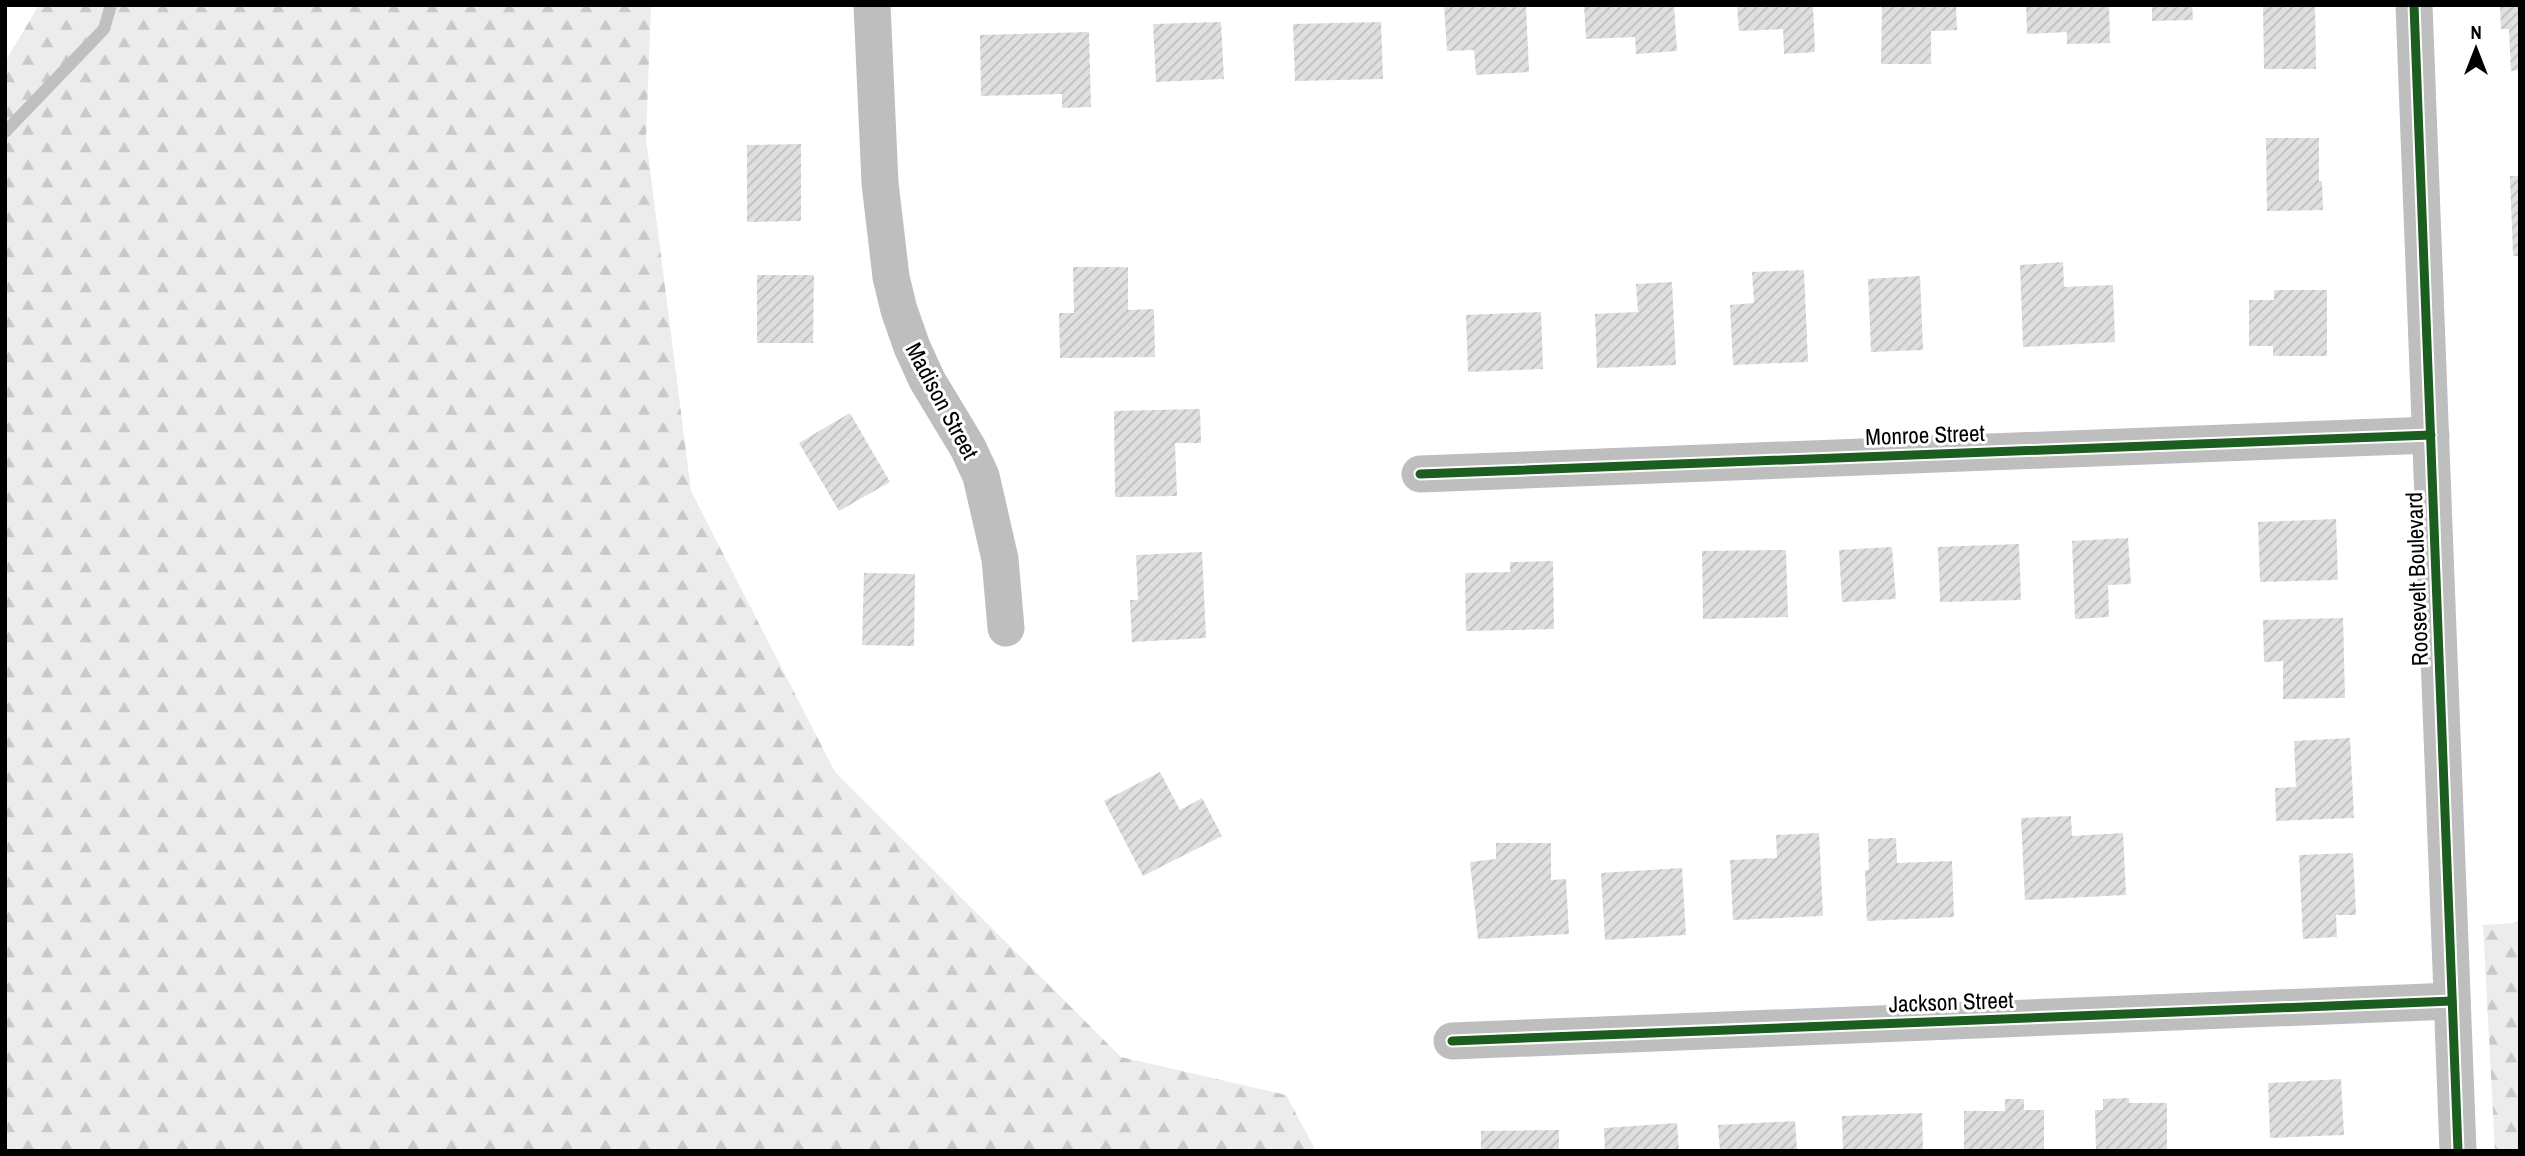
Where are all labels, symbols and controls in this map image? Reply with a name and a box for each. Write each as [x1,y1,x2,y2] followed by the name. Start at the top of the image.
[2441,14,2511,84] north arrow
[2470,19,2482,45] text: N
[899,337,986,465] street label: Madison Street
[1865,417,1985,452] street label: Monroe Street
[2398,492,2435,667] street label: Roosevelt Boulevard
[1888,984,2014,1019] street label: Jackson Street

